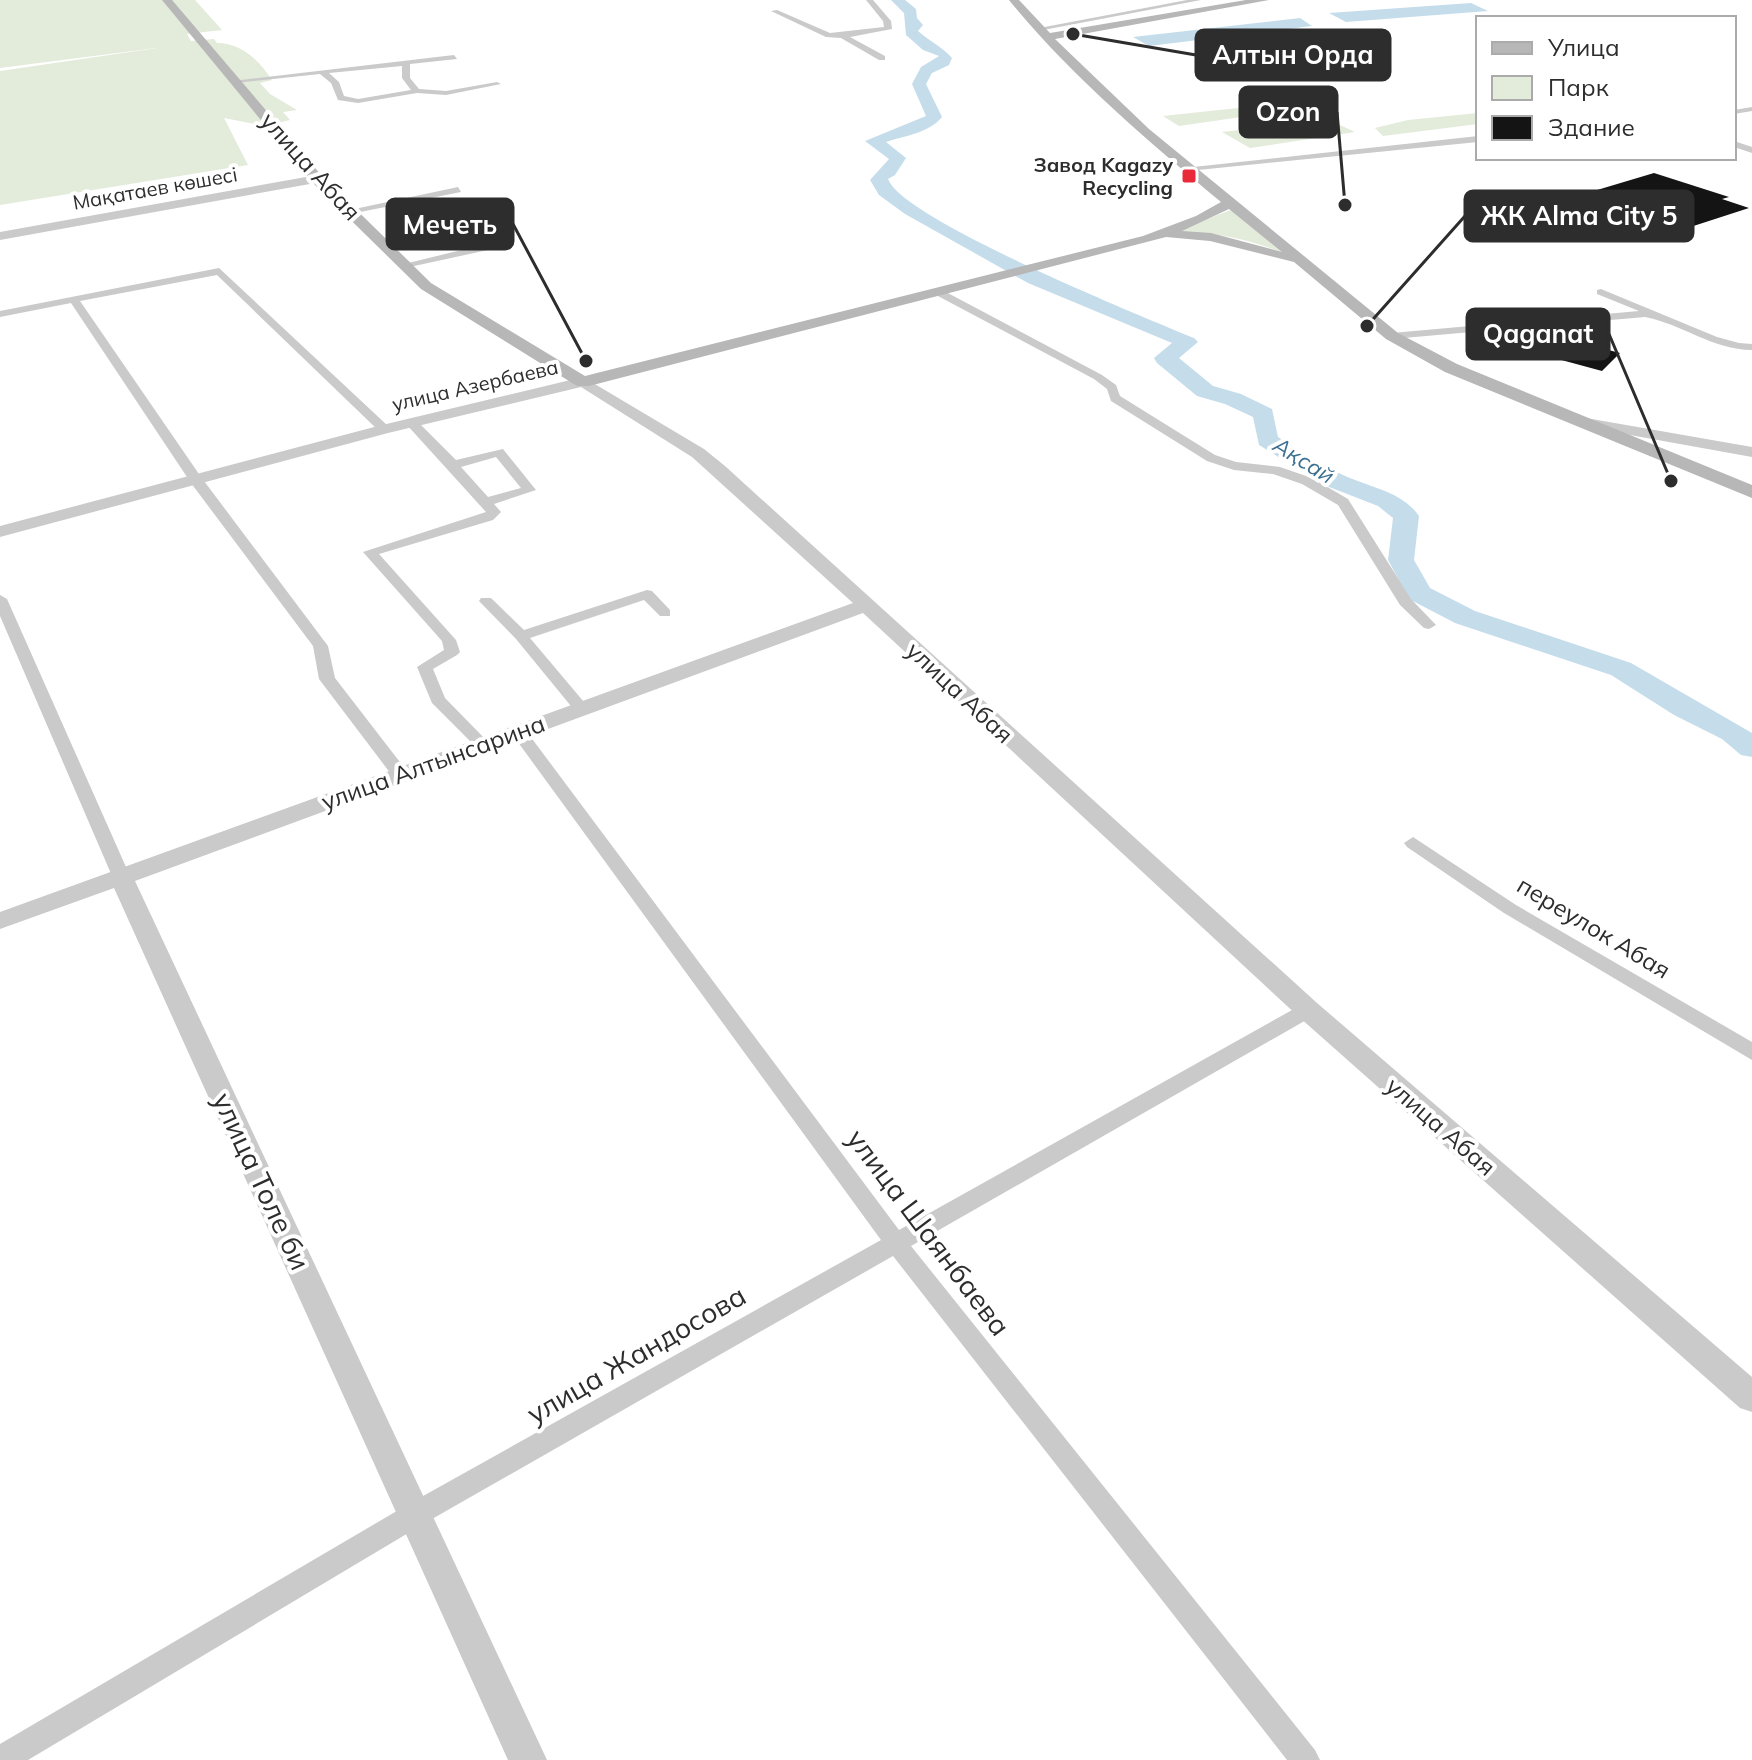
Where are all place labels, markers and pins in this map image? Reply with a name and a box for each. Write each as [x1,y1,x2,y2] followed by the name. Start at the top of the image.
[1196,30,1390,80] callout: Алтын Орда
[1240,87,1337,137] callout: Ozon
[1034,152,1173,200] place label: Завод Kagazy Recycling
[1180,167,1198,185] marker: Завод Kagazy Recycling
[1465,191,1693,241] callout: ЖК Alma City 5
[387,199,513,249] callout: Мечеть
[1467,309,1609,359] callout: Qaganat

